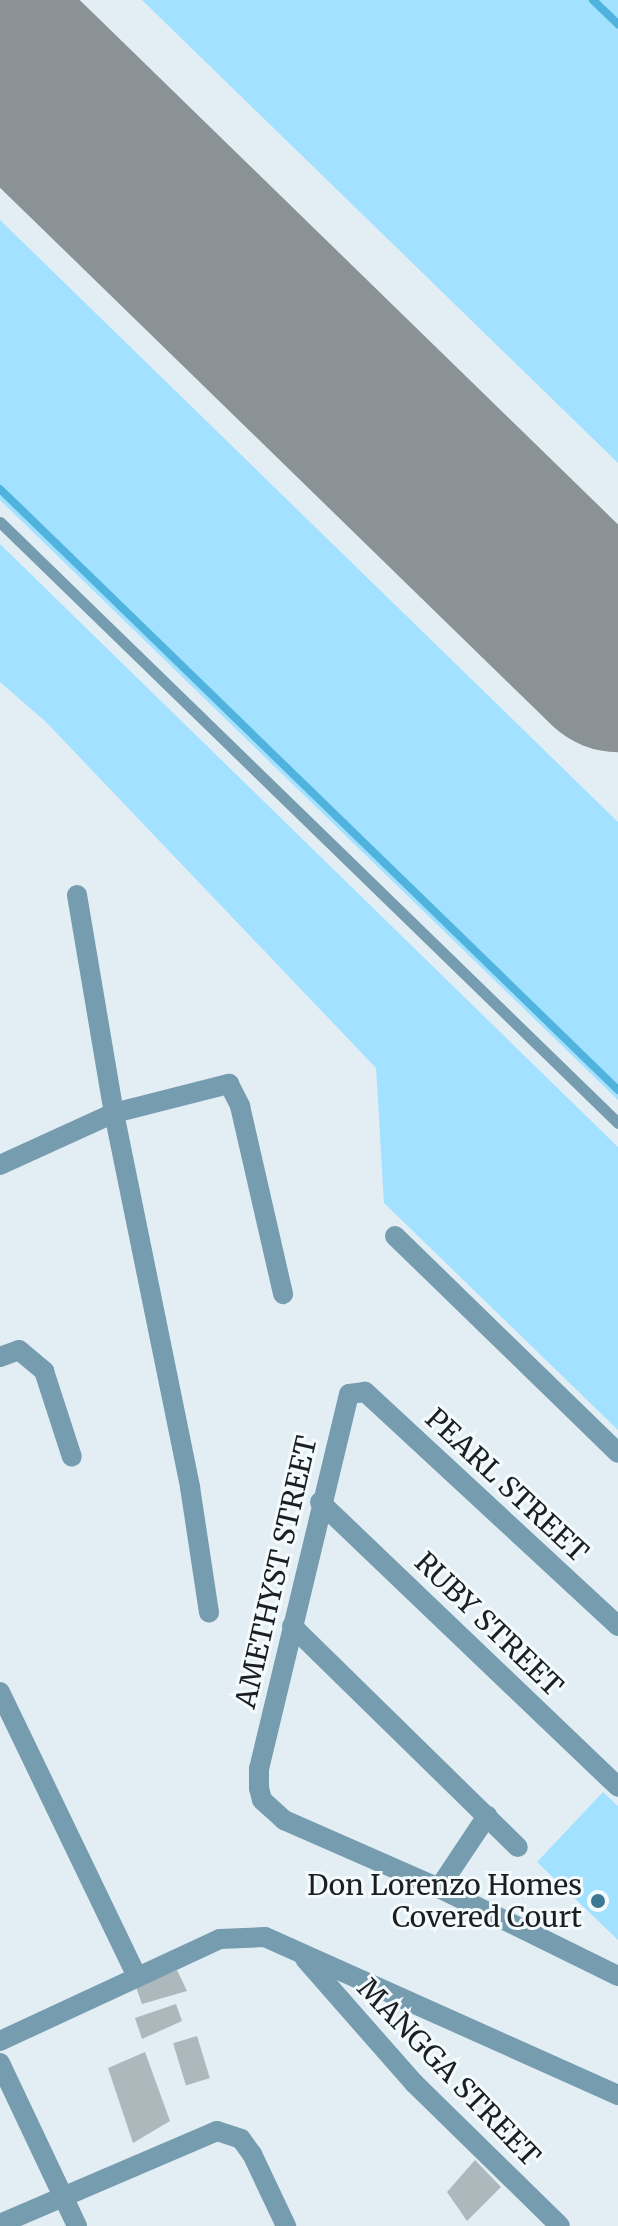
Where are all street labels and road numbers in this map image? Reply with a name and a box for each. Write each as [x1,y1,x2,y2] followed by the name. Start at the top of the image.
[419,1401,595,1569] street label: PEARL STREET
[228,1433,324,1711] street label: AMETHYST STREET
[408,1545,570,1703] street label: RUBY STREET
[351,1971,547,2173] street label: MANGGA STREET

